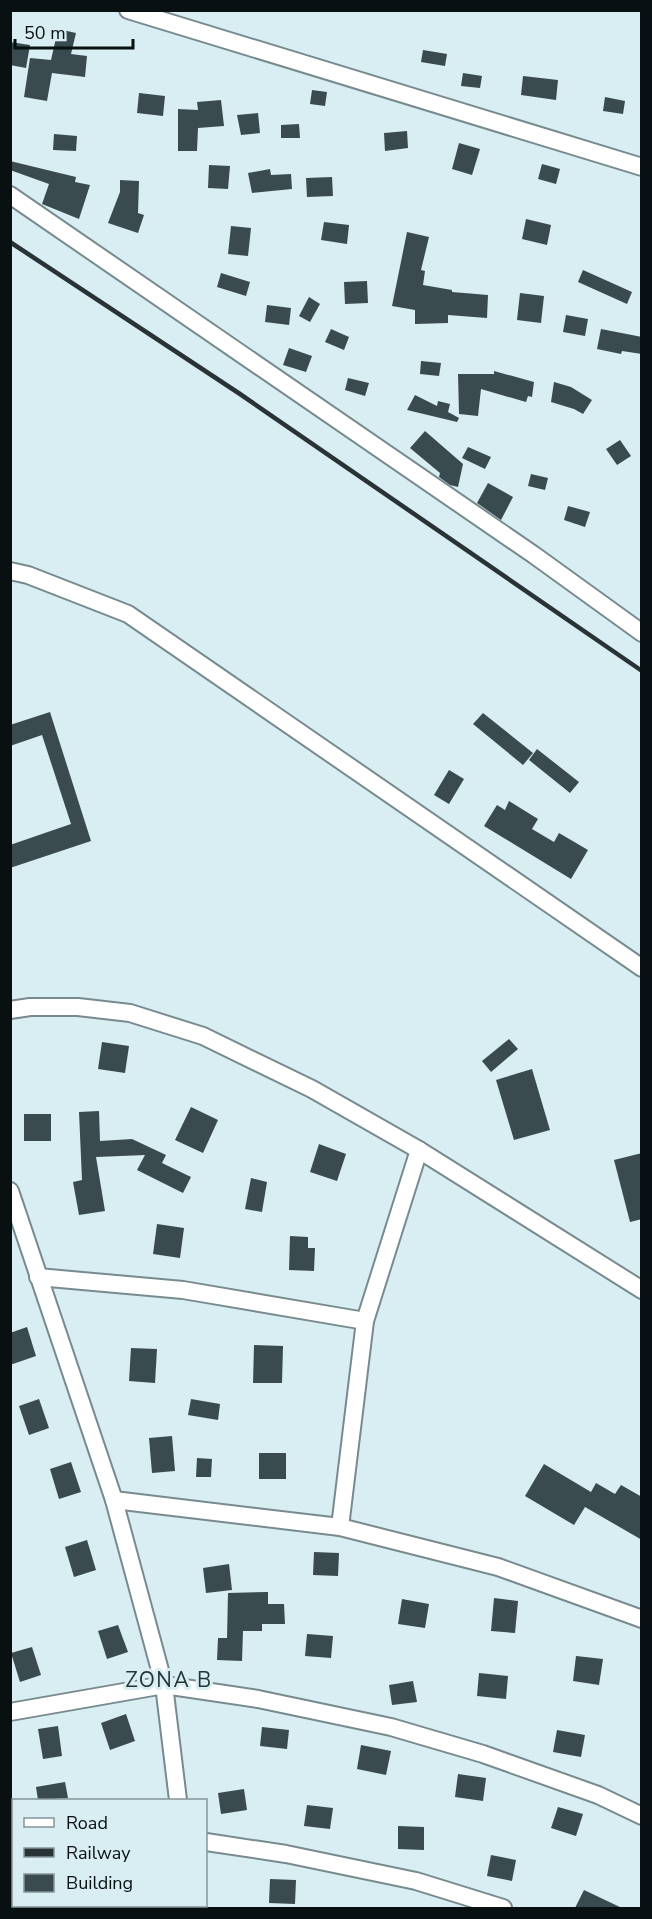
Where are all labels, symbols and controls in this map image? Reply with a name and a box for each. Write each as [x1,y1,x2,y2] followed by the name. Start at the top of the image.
[15,12,134,50] scale bar
[24,21,66,45] text: 50 m
[125,1666,213,1694] district label: ZONA B
[12,1799,207,1907] legend
[66,1811,108,1835] text: Road
[66,1841,131,1865] text: Railway
[66,1871,133,1895] text: Building

